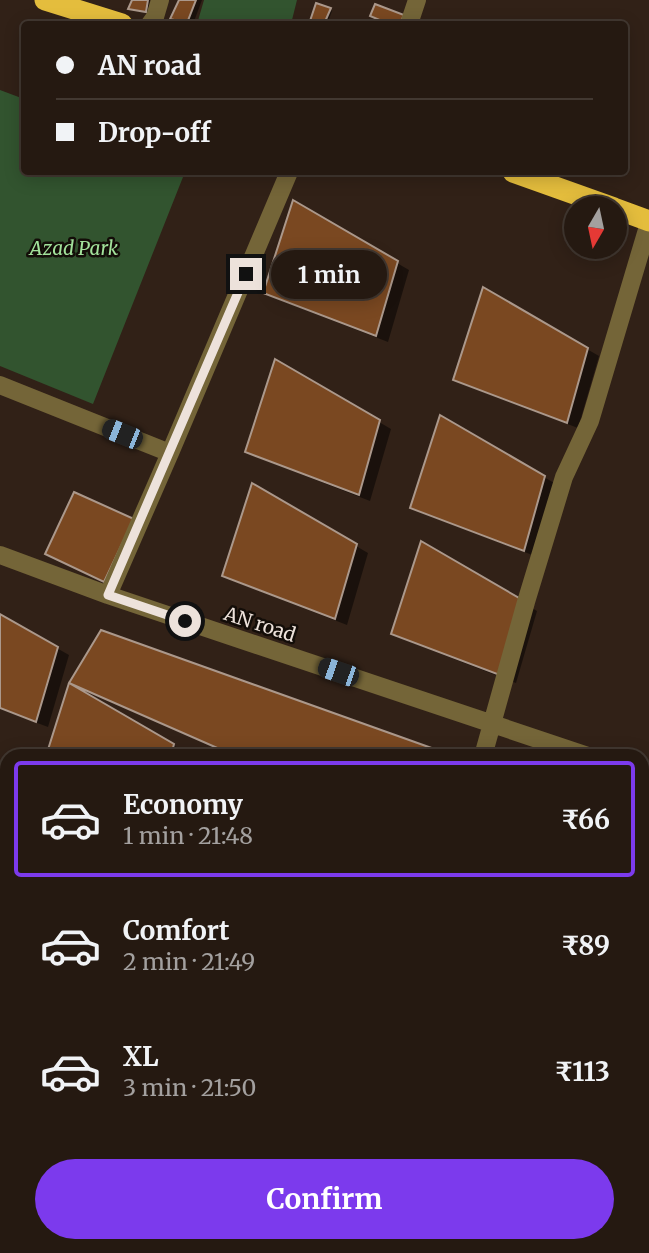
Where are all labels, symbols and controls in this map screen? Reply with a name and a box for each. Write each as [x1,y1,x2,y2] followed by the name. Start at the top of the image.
[98,49,201,82] text: AN road
[98,116,211,149] text: Drop-off
[564,196,626,259] north arrow
[564,196,627,259] map controls
[28,236,119,260] park label: Azad Park
[270,250,386,298] callout: 1 min
[230,258,262,290] route end
[298,260,360,289] text: 1 min
[99,416,146,452] car
[220,601,299,647] street label: AN road
[169,605,201,637] route start
[315,655,362,689] car
[39,788,102,851] icon: car
[123,788,243,821] text: Economy
[561,803,610,836] text: ₹66
[123,821,253,850] text: 1 min · 21:48
[39,914,102,977] icon: car
[123,914,229,947] text: Comfort
[561,929,610,962] text: ₹89
[123,947,255,976] text: 2 min · 21:49
[39,1040,102,1103] icon: car
[123,1040,159,1073] text: XL
[555,1055,610,1088] text: ₹113
[123,1073,256,1102] text: 3 min · 21:50
[35,1159,614,1239] button: Confirm

